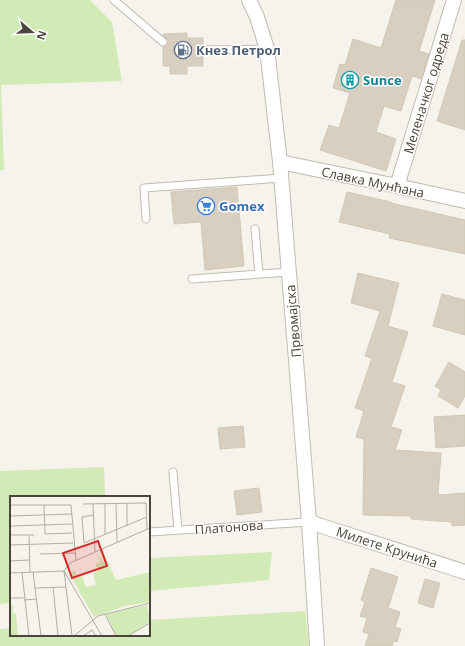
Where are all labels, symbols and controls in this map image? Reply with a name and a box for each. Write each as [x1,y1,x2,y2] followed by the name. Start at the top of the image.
[12,12,52,52] north arrow
[33,29,50,42] text: N
[399,30,453,156] street label: Меленачког одреда
[173,40,193,60] fuel station icon: Кнез Петрол
[196,41,281,59] place label: Кнез Петрол
[340,70,360,90] building icon: Sunce
[363,71,402,89] place label: Sunce
[320,162,426,202] street label: Славка Мунћана
[196,196,216,216] supermarket icon: Gomex
[219,197,265,215] place label: Gomex
[281,284,305,358] street label: Првомајска
[10,496,150,636] inset map
[194,516,264,538] street label: Платонова
[334,522,440,572] street label: Милете Крунића

